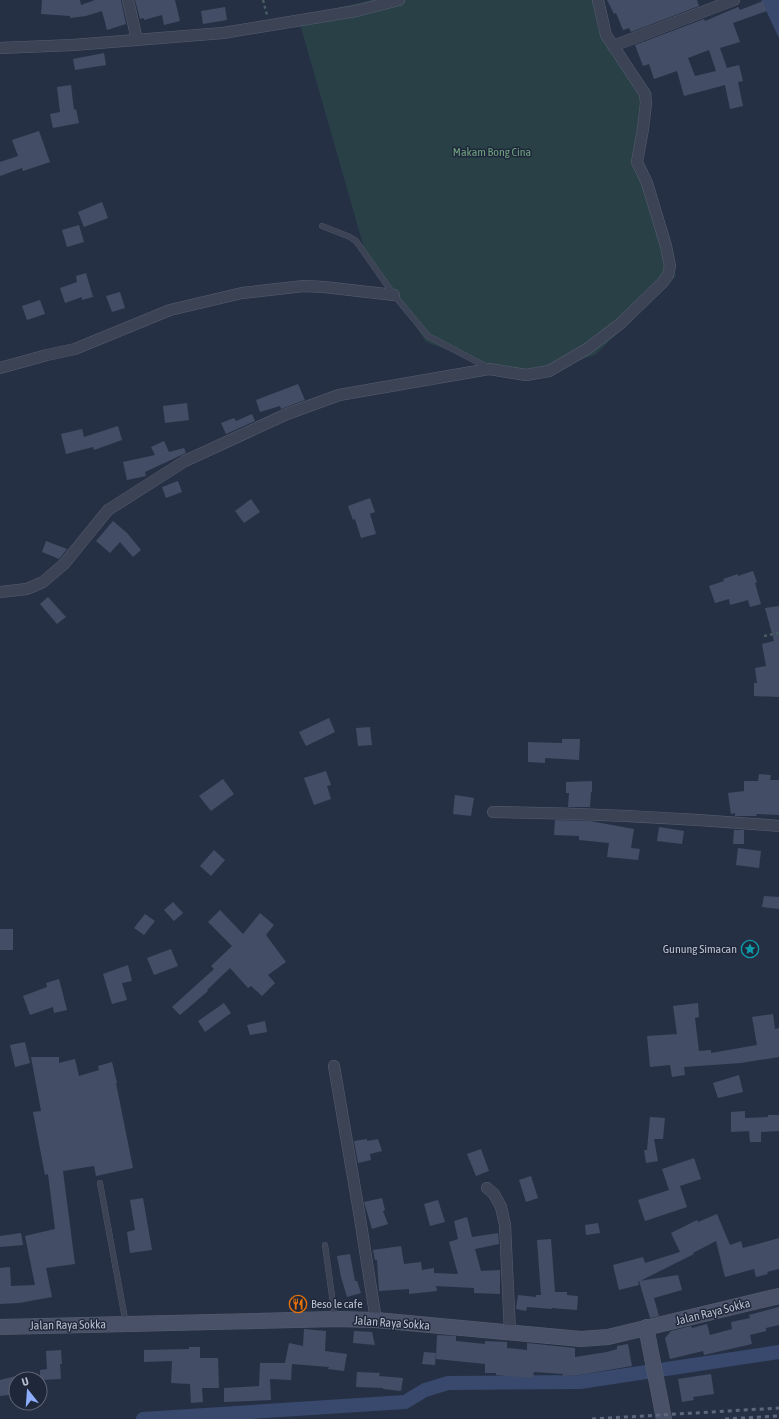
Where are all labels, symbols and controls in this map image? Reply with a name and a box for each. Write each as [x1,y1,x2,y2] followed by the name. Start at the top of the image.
[453,145,531,159] park label: Makam Bong Cina
[740,939,760,959] place icon: Gunung Simacan
[663,942,737,956] place label: Gunung Simacan
[288,1294,308,1314] restaurant icon: Beso le cafe
[674,1296,752,1328] street label: Jalan Raya Sokka
[311,1297,363,1311] place label: Beso le cafe
[354,1313,430,1333] street label: Jalan Raya Sokka
[30,1317,106,1333] street label: Jalan Raya Sokka
[8,1371,48,1411] north arrow
[20,1375,30,1388] text: U

